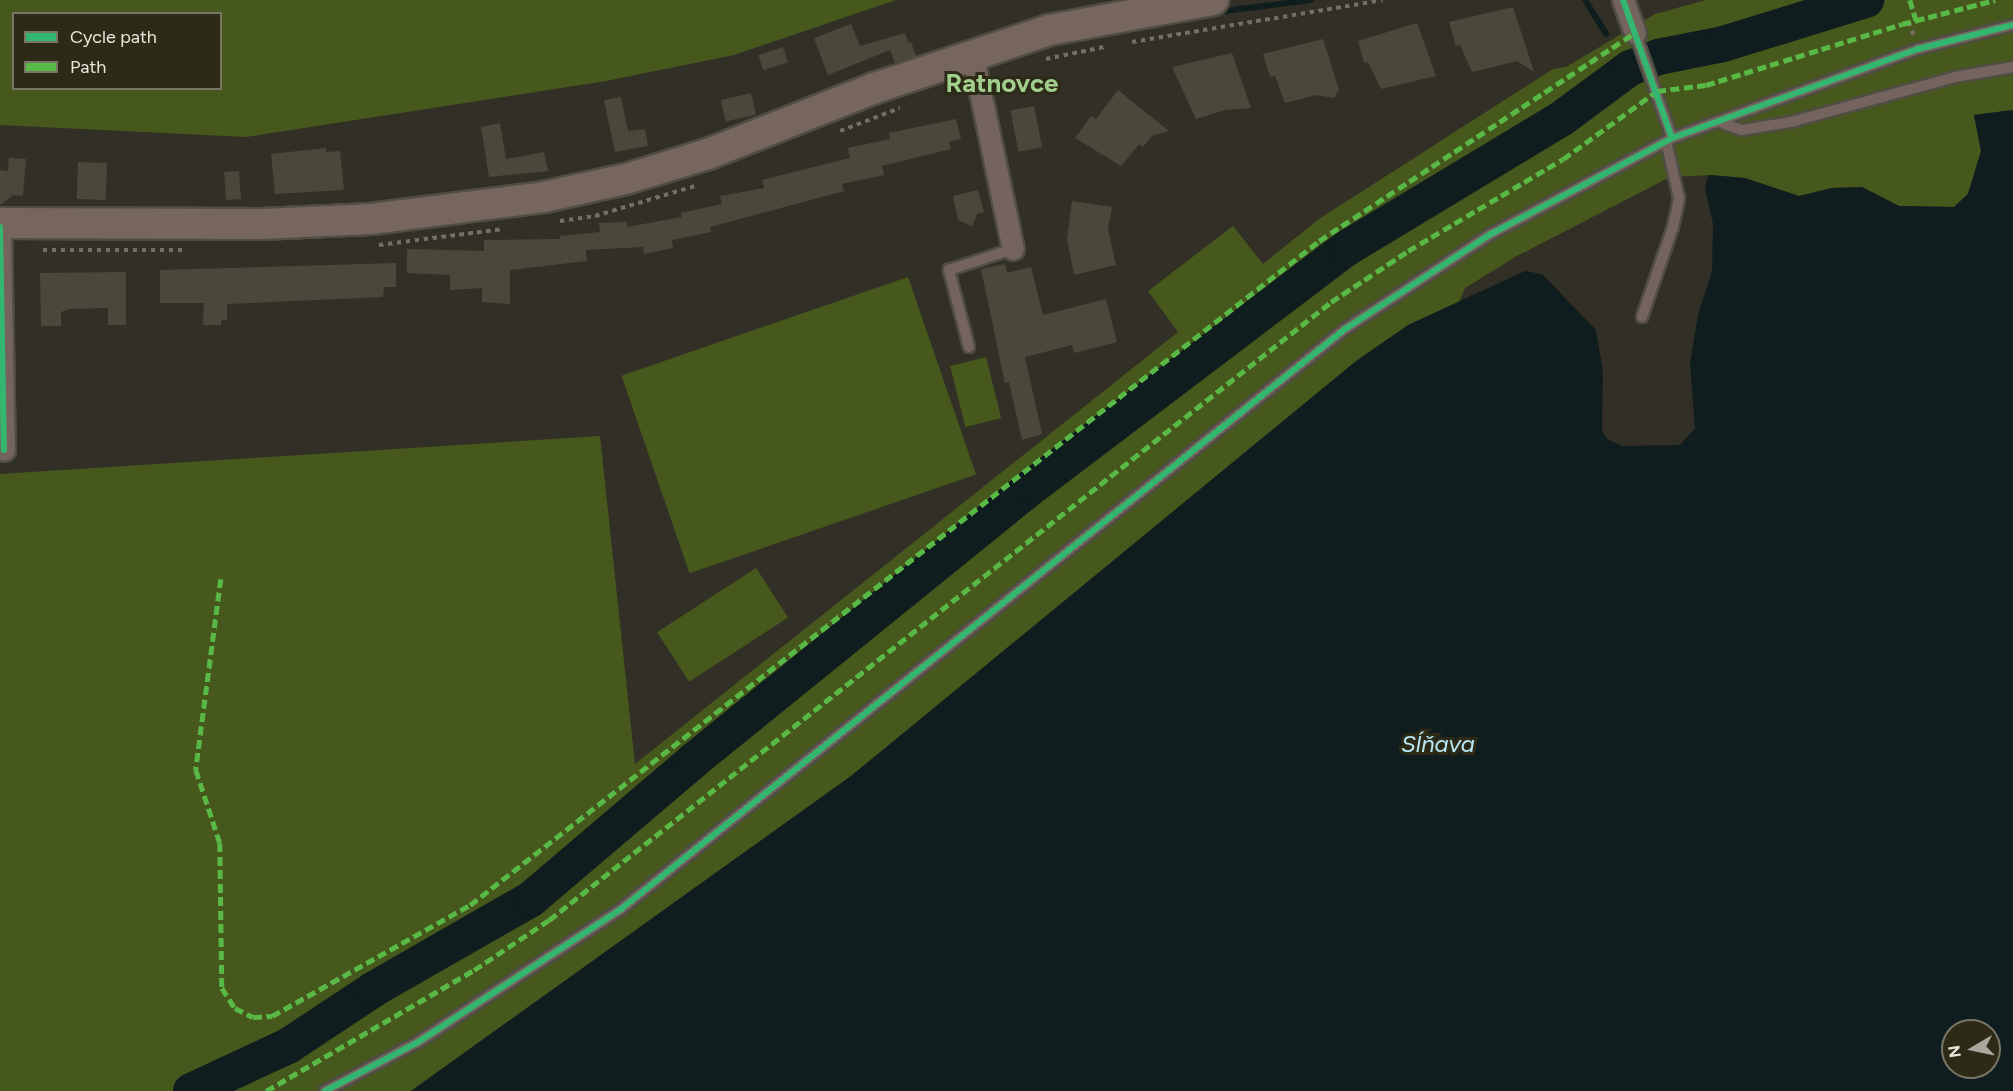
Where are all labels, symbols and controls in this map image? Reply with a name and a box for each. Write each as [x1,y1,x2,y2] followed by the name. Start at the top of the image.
[12,12,222,90] legend
[70,26,157,48] text: Cycle path
[70,56,106,78] text: Path
[945,68,1059,100] district label: Ratnovce
[1401,730,1475,758] water label: Sĺňava
[1941,1019,2001,1079] north arrow
[1944,1044,1965,1059] text: N

